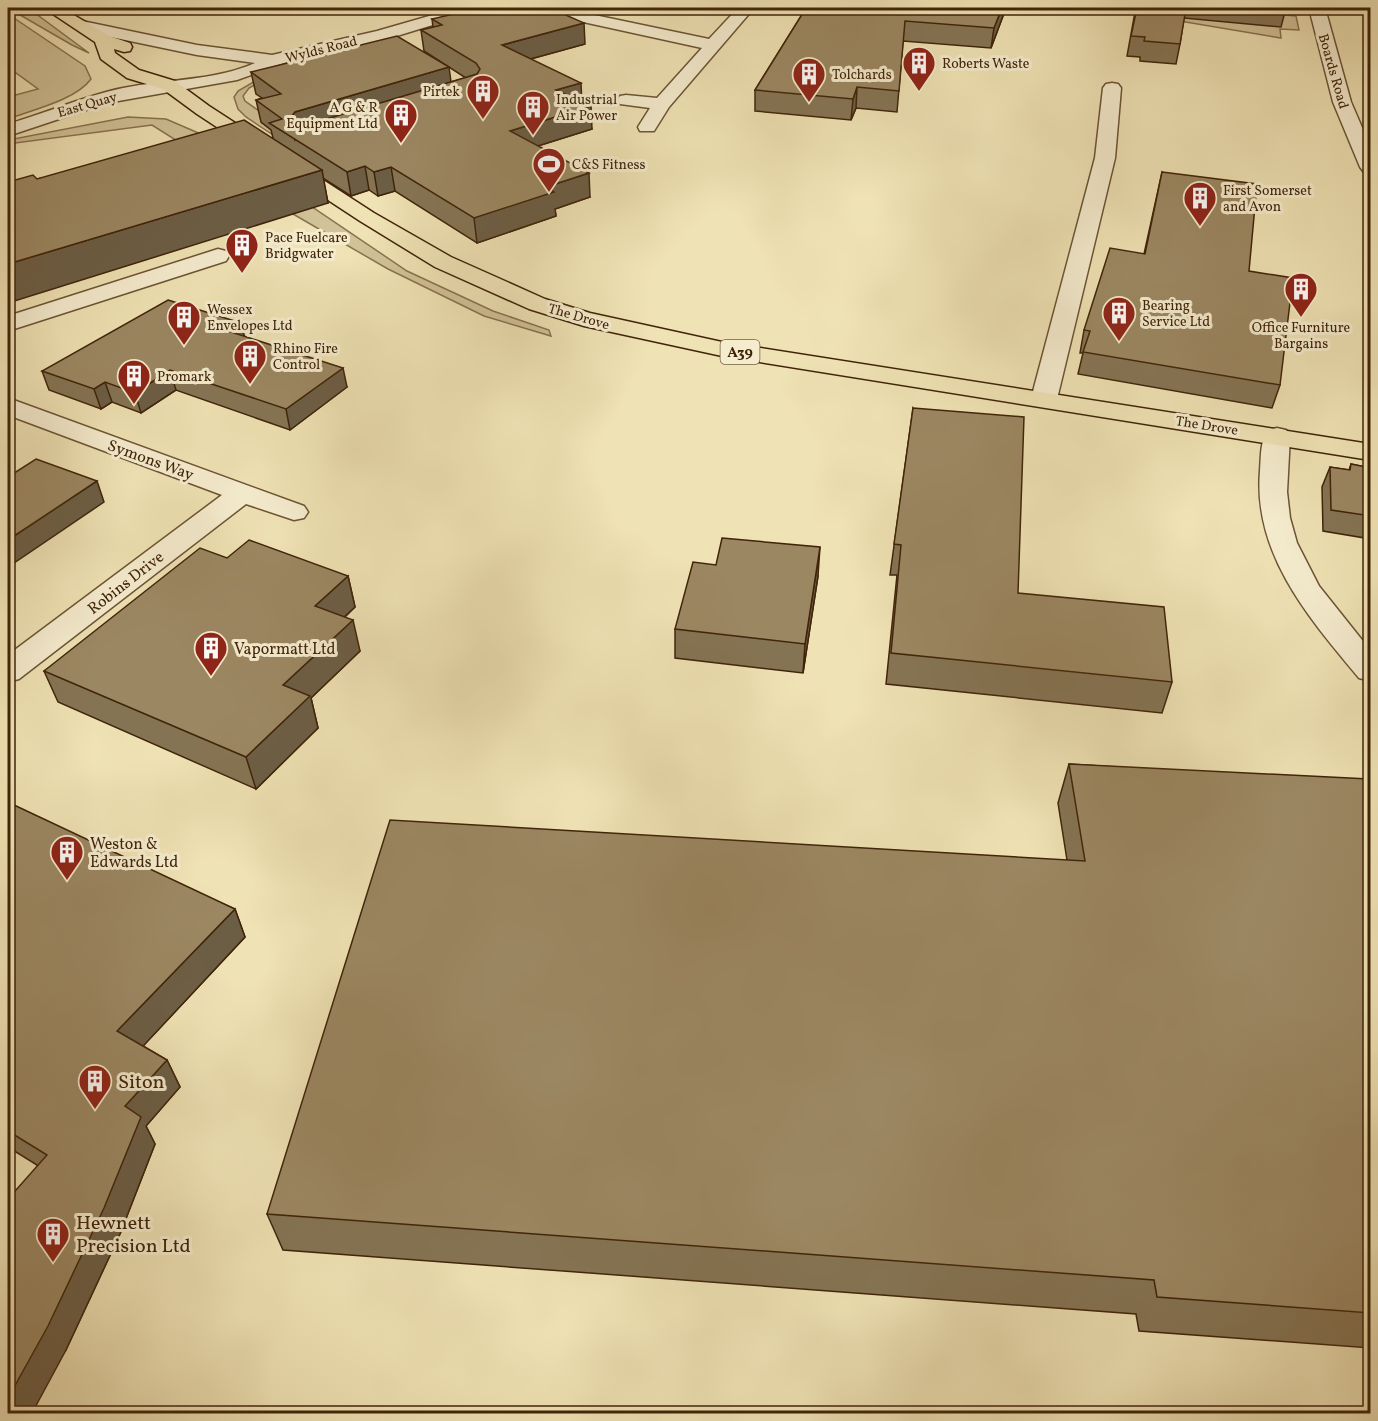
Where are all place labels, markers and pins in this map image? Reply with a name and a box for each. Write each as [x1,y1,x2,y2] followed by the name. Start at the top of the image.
[901,45,937,92] building icon: Roberts Waste
[942,55,1030,74] place label: Roberts Waste
[791,56,827,103] building icon: Tolchards
[832,66,892,85] place label: Tolchards
[465,73,501,120] building icon: Pirtek
[423,83,460,102] place label: Pirtek
[515,89,551,136] building icon: Industrial Air Power
[556,91,617,126] place label: Industrial Air Power
[383,97,419,144] building icon: A G & R Equipment Ltd
[286,99,378,134] place label: A G & R Equipment Ltd
[531,146,567,193] sports icon: C&S Fitness
[572,156,646,175] place label: C&S Fitness
[1182,180,1218,227] building icon: First Somerset and Avon
[1223,182,1312,217] place label: First Somerset and Avon
[224,227,260,274] building icon: Pace Fuelcare Bridgwater
[265,229,348,264] place label: Pace Fuelcare Bridgwater
[1283,271,1319,318] building icon: Office Furniture Bargains
[1101,295,1137,342] building icon: Bearing Service Ltd
[1142,297,1210,332] place label: Bearing Service Ltd
[166,299,202,346] building icon: Wessex Envelopes Ltd
[207,301,293,336] place label: Wessex Envelopes Ltd
[1252,319,1351,354] place label: Office Furniture Bargains
[232,338,268,385] building icon: Rhino Fire Control
[273,340,338,375] place label: Rhino Fire Control
[116,358,152,405] building icon: Promark
[157,368,212,387] place label: Promark
[193,630,229,677] building icon: Vapormatt Ltd
[234,639,336,661] place label: Vapormatt Ltd
[49,834,85,881] building icon: Weston & Edwards Ltd
[90,834,178,874] place label: Weston & Edwards Ltd
[77,1063,113,1110] building icon: Siton
[118,1069,165,1097] place label: Siton
[76,1210,191,1261] place label: Hewnett Precision Ltd
[35,1216,71,1263] building icon: Hewnett Precision Ltd

